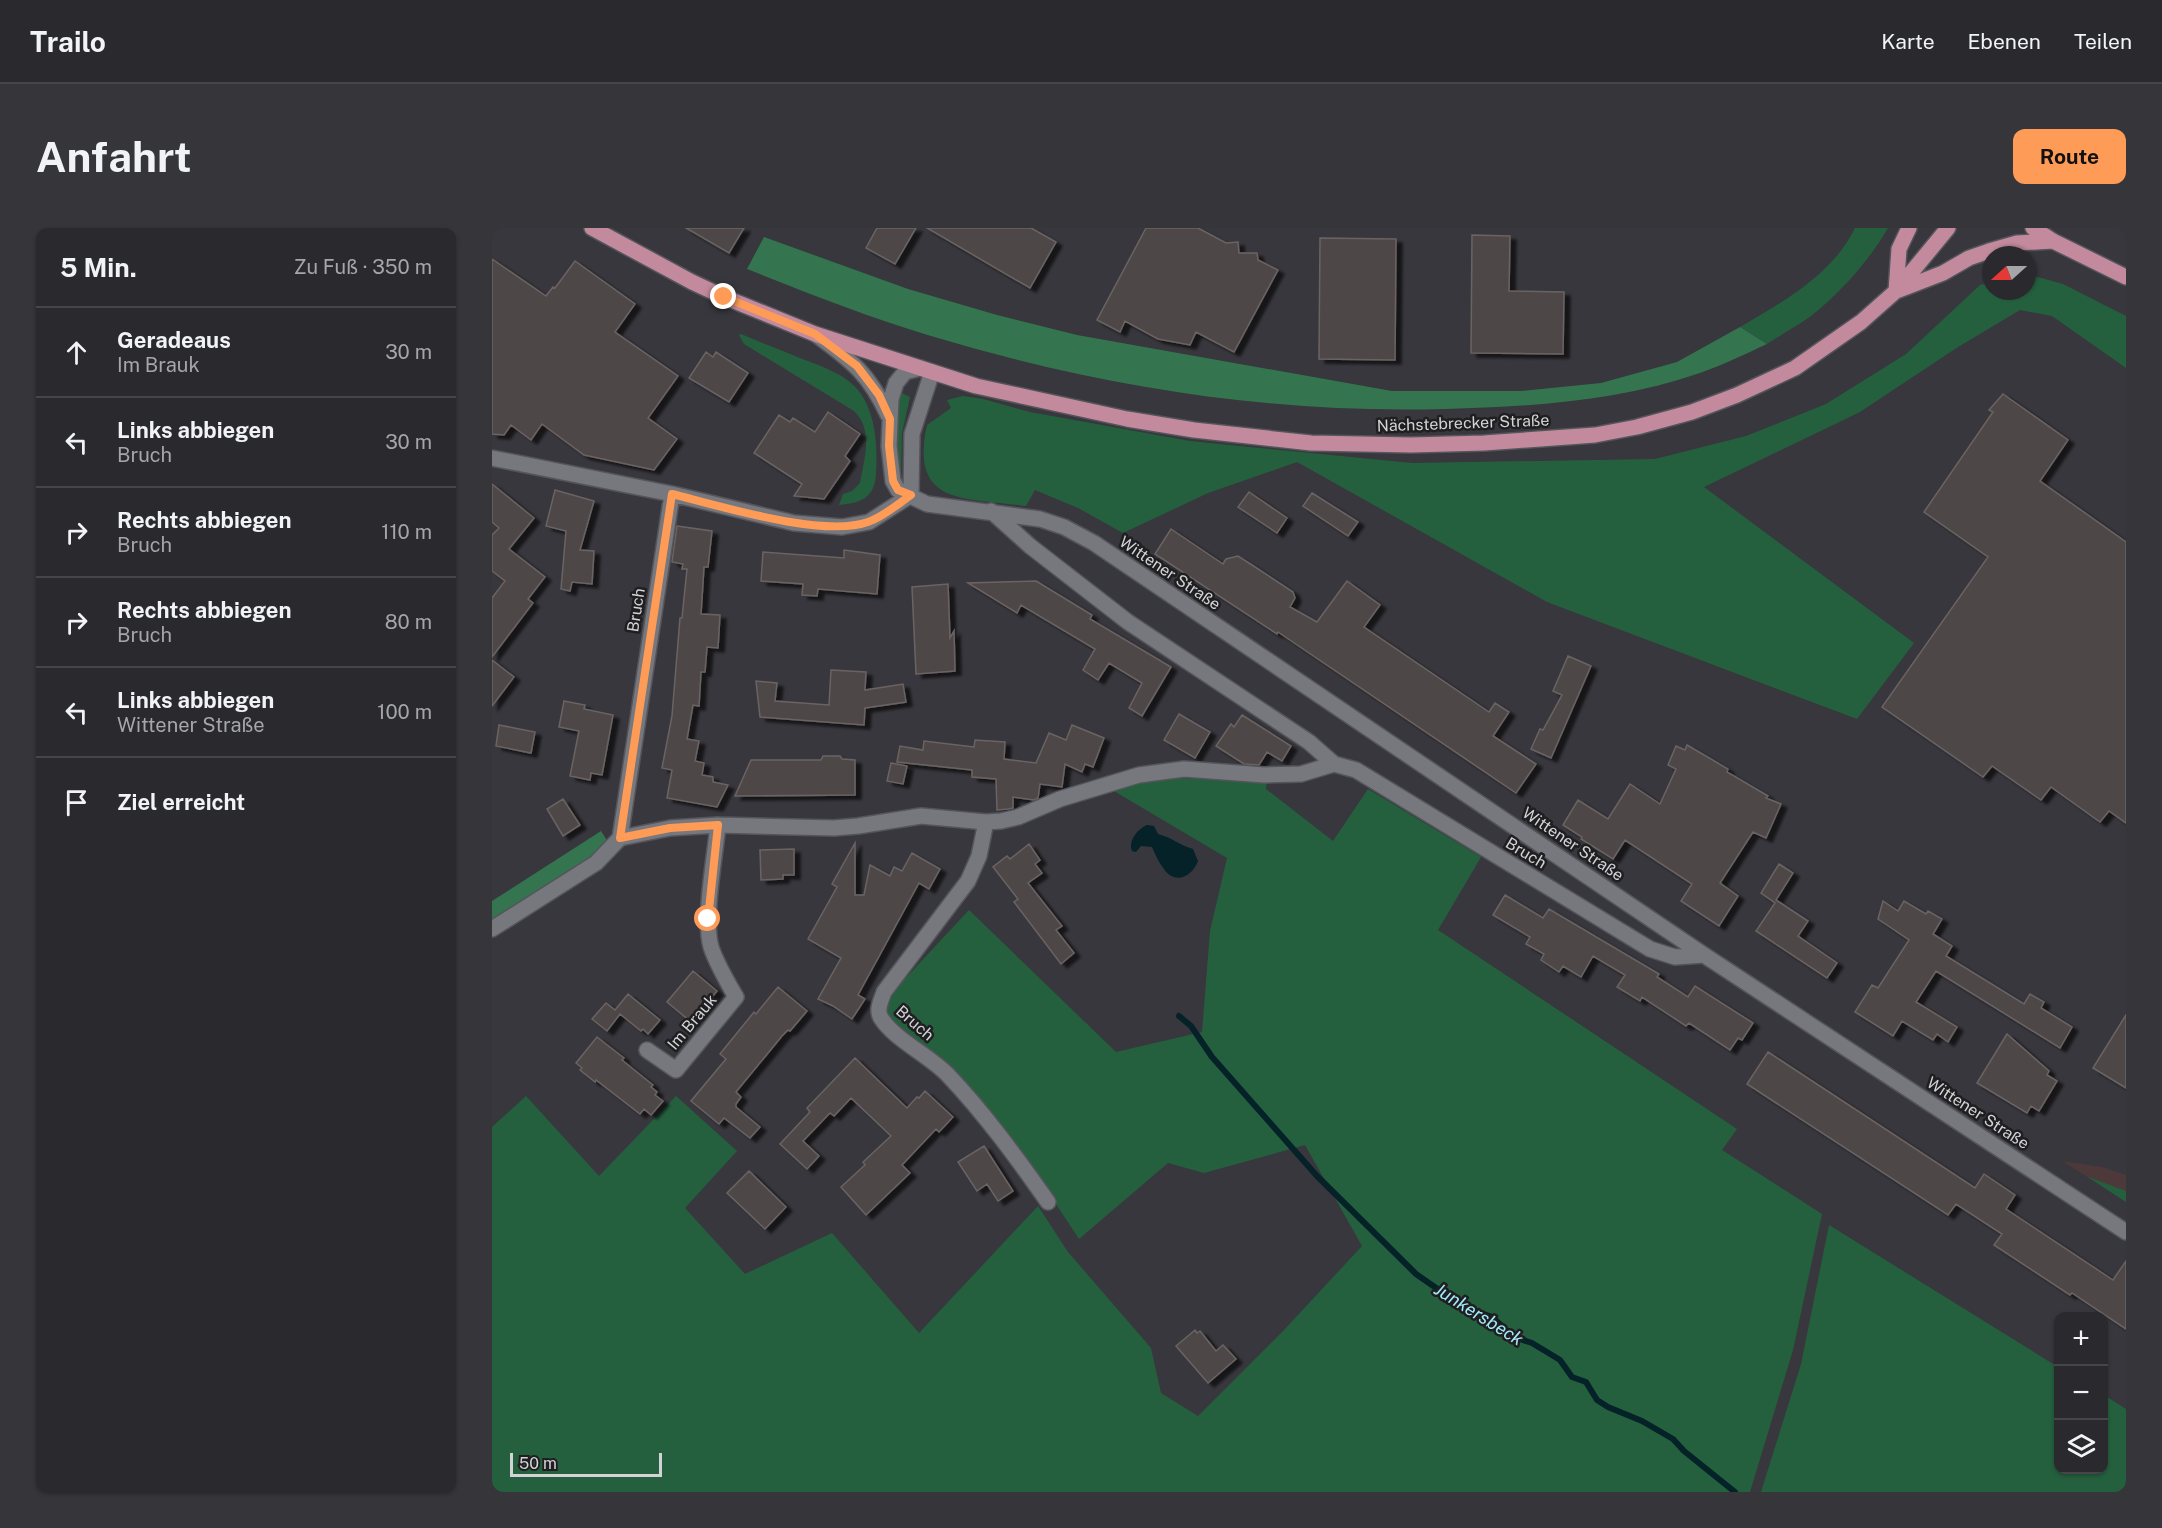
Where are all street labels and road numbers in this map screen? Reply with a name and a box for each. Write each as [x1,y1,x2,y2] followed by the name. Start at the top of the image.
[1376,410,1550,436] street label: Nächstebrecker Straße
[1116,532,1224,614] street label: Wittener Straße
[623,587,649,633] street label: Bruch
[1519,803,1627,885] street label: Wittener Straße
[1502,834,1550,872] street label: Bruch
[663,991,721,1053] street label: Im Brauk
[892,1001,938,1045] street label: Bruch
[1923,1073,2033,1153] street label: Wittener Straße

